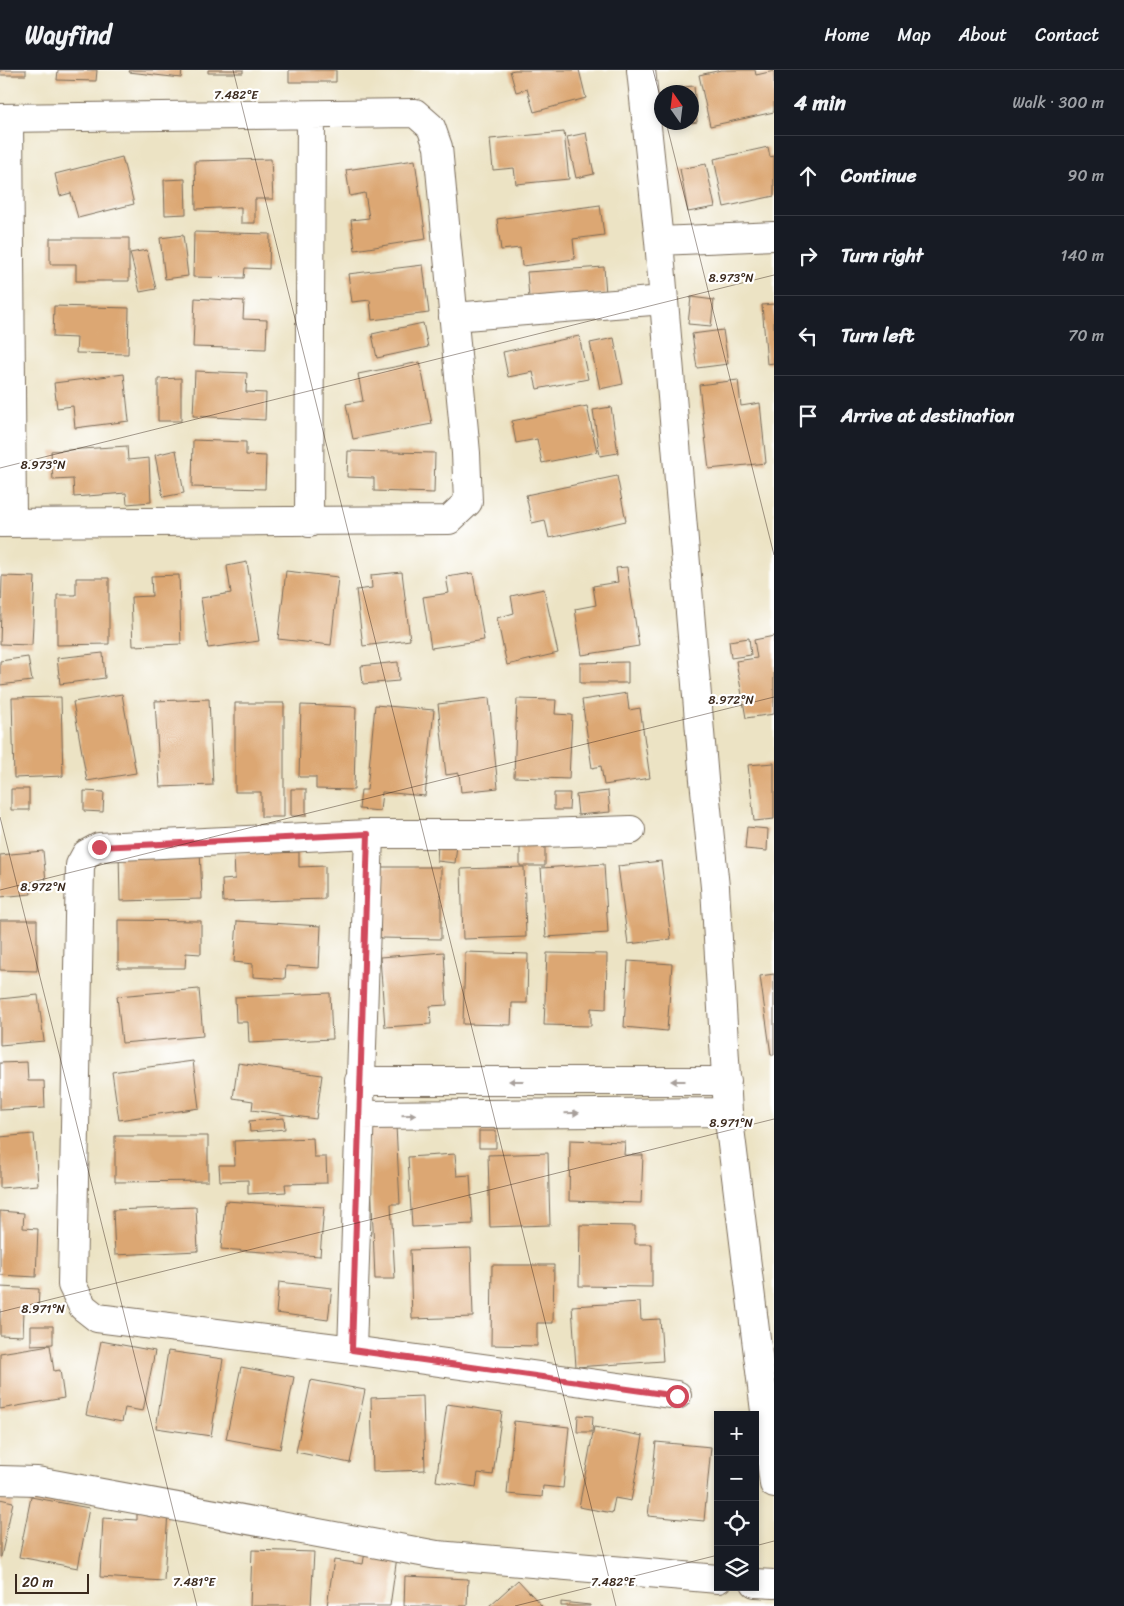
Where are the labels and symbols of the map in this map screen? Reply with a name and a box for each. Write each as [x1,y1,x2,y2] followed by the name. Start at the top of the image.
[214,84,259,106] text: 7.482°E
[654,85,699,130] north arrow
[708,267,754,289] text: 8.973°N
[20,454,66,476] text: 8.973°N
[708,689,754,711] text: 8.972°N
[88,836,111,859] route end
[20,876,66,898] text: 8.972°N
[508,1077,524,1085] one-way arrow
[670,1077,686,1085] one-way arrow
[564,1109,580,1117] one-way arrow
[401,1111,417,1119] one-way arrow
[709,1112,754,1134] text: 8.971°N
[21,1298,66,1320] text: 8.971°N
[666,1385,689,1408] route start
[15,1571,89,1594] scale bar
[173,1571,216,1593] text: 7.481°E
[591,1571,636,1593] text: 7.482°E

